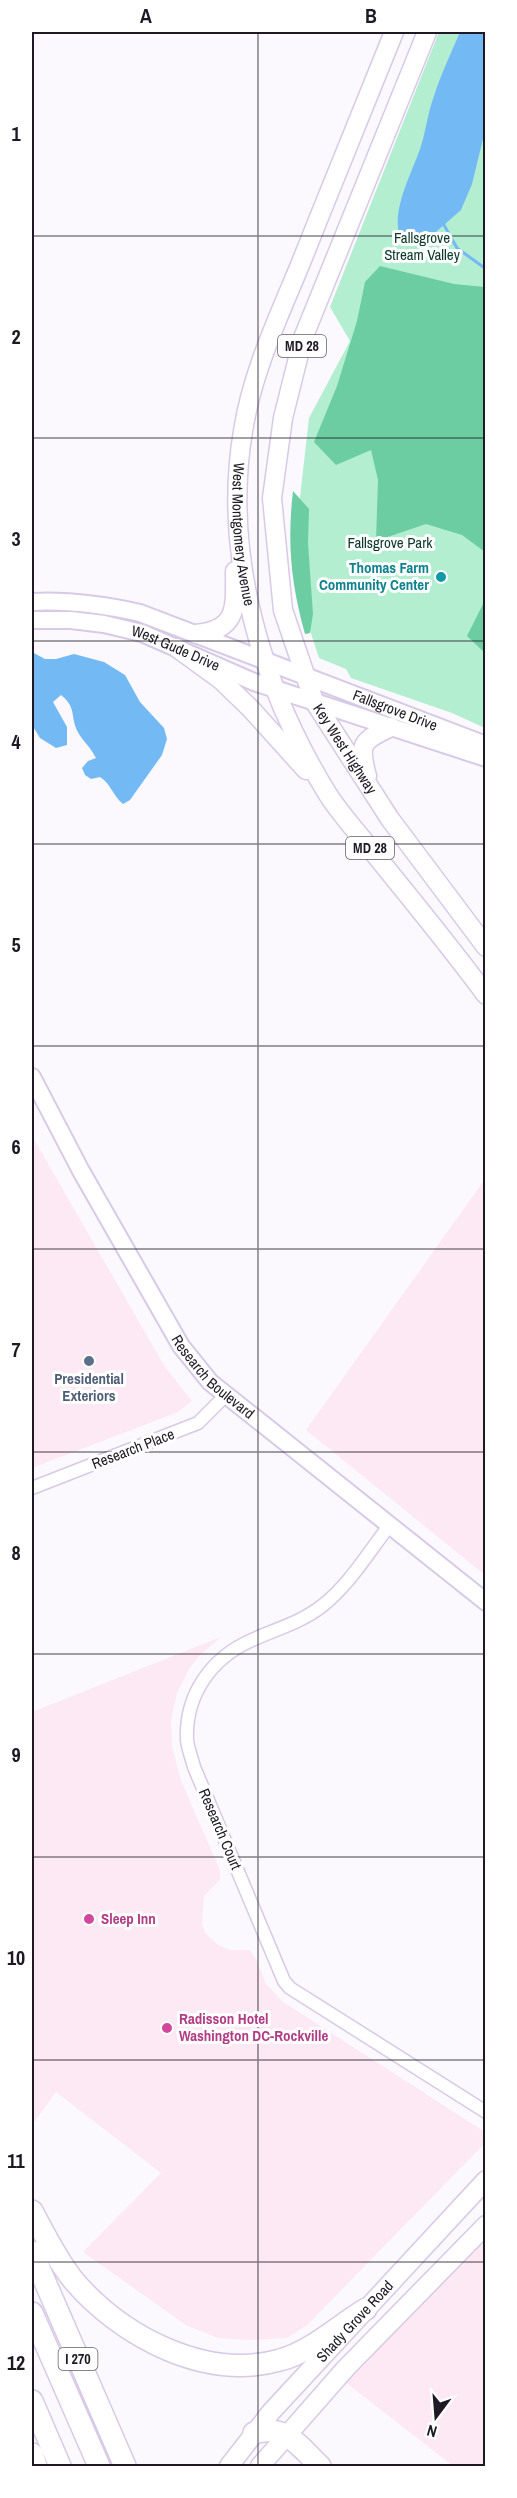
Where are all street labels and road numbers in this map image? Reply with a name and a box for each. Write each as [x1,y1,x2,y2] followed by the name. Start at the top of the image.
[278,335,326,357] road number: MD 28
[227,462,260,608] street label: West Montgomery Avenue
[130,620,223,676] street label: West Gude Drive
[350,684,441,736] street label: Fallsgrove Drive
[308,699,383,799] street label: Key West Highway
[346,837,394,859] road number: MD 28
[167,1331,259,1423] street label: Research Boulevard
[89,1423,177,1474] street label: Research Place
[194,1785,247,1873] street label: Research Court
[311,2275,398,2367] street label: Shady Grove Road
[58,2348,98,2370] road number: I 270

